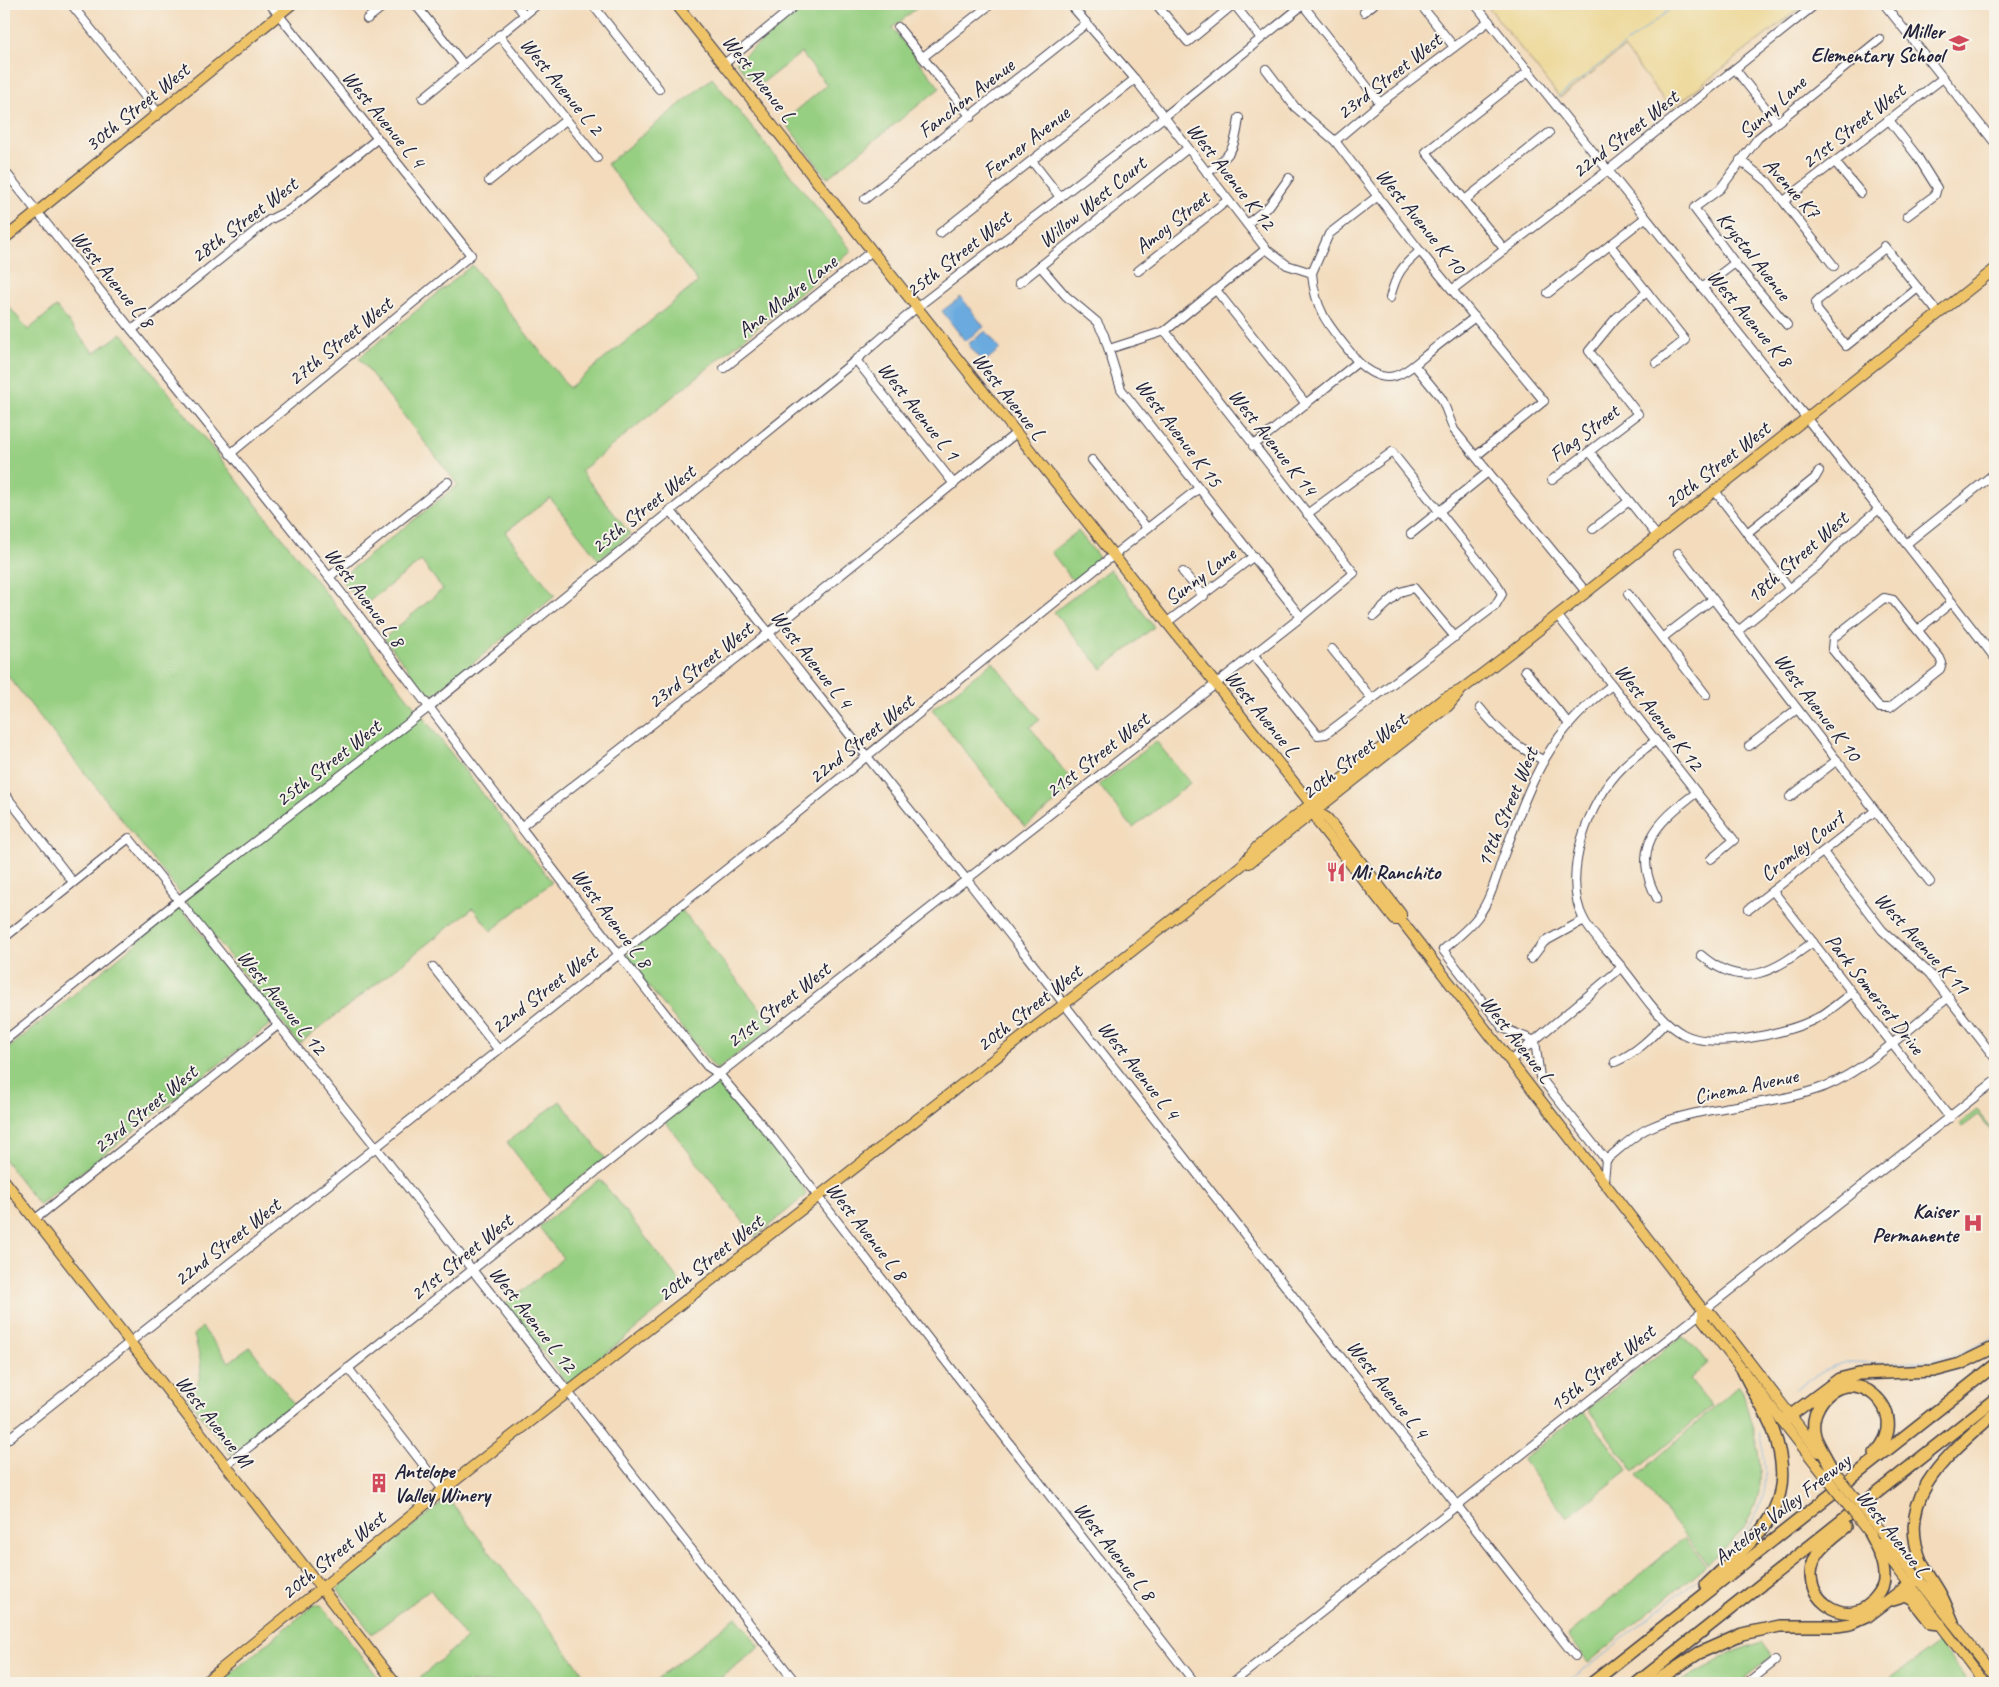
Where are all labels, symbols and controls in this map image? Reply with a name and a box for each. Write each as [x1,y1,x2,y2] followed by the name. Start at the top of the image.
[1811,18,1948,68] place label: Miller Elementary School
[1331,26,1448,125] street label: 23rd Street West
[717,29,802,128] street label: West Avenue L
[515,32,610,141] street label: West Avenue L 2
[1948,32,1970,54] school or university icon: Miller Elementary School
[913,52,1020,144] street label: Fanchon Avenue
[79,56,196,157] street label: 30th Street West
[337,65,433,175] street label: West Avenue L 4
[1733,69,1812,144] street label: Sunny Lane
[1796,76,1912,175] street label: 21st Street West
[1567,83,1685,184] street label: 22nd Street West
[978,99,1075,184] street label: Fenner Avenue
[1181,117,1282,236] street label: West Avenue K 12
[1033,149,1153,253] street label: Willow West Court
[1758,152,1827,225] street label: Avenue K7
[1370,163,1473,281] street label: West Avenue K 10
[185,170,304,269] street label: 28th Street West
[1129,184,1216,259] street label: Amoy Street
[900,203,1018,303] street label: 25th Street West
[1711,206,1798,307] street label: Krystal Avenue
[66,225,162,335] street label: West Avenue L 8
[732,248,843,343] street label: Ana Madre Lane
[1702,264,1800,374] street label: West Avenue K 8
[282,290,399,391] street label: 27th Street West
[967,347,1052,446] street label: West Avenue L
[872,356,967,467] street label: West Avenue L 1
[1130,374,1229,494] street label: West Avenue K 15
[1223,383,1325,503] street label: West Avenue K 14
[1544,397,1626,468] street label: Flag Street
[1659,414,1777,514] street label: 20th Street West
[585,458,702,559] street label: 25th Street West
[1741,504,1855,608] street label: 18th Street West
[1159,540,1242,611] street label: Sunny Lane
[319,542,413,654] street label: West Avenue L 8
[765,604,860,716] street label: West Avenue L 4
[642,615,759,714] street label: 23rd Street West
[1769,648,1868,768] street label: West Avenue K 10
[1609,658,1710,777] street label: West Avenue K 12
[1219,665,1305,762] street label: West Avenue L
[803,687,921,789] street label: 22nd Street West
[1040,705,1156,804] street label: 21st Street West
[1296,705,1414,805] street label: 20th Street West
[270,712,388,812] street label: 25th Street West
[1470,742,1545,871] street label: 19th Street West
[1755,803,1852,887] street label: Cromley Court
[1351,859,1442,885] place label: Mi Ranchito
[1325,861,1347,883] restaurant icon: Mi Ranchito
[566,863,660,975] street label: West Avenue L 8
[1869,886,1976,1001] street label: West Avenue K 11
[1820,929,1931,1060] street label: Park Somerset Drive
[486,939,604,1040] street label: 22nd Street West
[232,944,333,1061] street label: West Avenue L 12
[721,955,837,1054] street label: 21st Street West
[971,957,1089,1057] street label: 20th Street West
[1475,990,1560,1089] street label: West Avenue L
[1092,1015,1187,1127] street label: West Avenue L 4
[88,1058,204,1159] street label: 23rd Street West
[1692,1062,1801,1110] street label: Cinema Avenue
[820,1176,915,1288] street label: West Avenue L 8
[169,1191,287,1292] street label: 22nd Street West
[1872,1198,1960,1248] place label: Kaiser Permanente
[404,1206,519,1306] street label: 21st Street West
[652,1207,770,1307] street label: 20th Street West
[1962,1212,1984,1234] hospital icon: Kaiser Permanente
[483,1261,584,1379] street label: West Avenue L 12
[1544,1317,1662,1417] street label: 15th Street West
[1341,1334,1436,1446] street label: West Avenue L 4
[170,1370,259,1474] street label: West Avenue M
[1709,1446,1857,1570] street label: Antelope Valley Freeway
[394,1458,493,1508] place label: Antelope Valley Winery
[368,1472,390,1494] building icon: Antelope Valley Winery
[1851,1484,1936,1583] street label: West Avenue L
[1068,1496,1163,1608] street label: West Avenue L 8
[275,1504,392,1605] street label: 20th Street West

